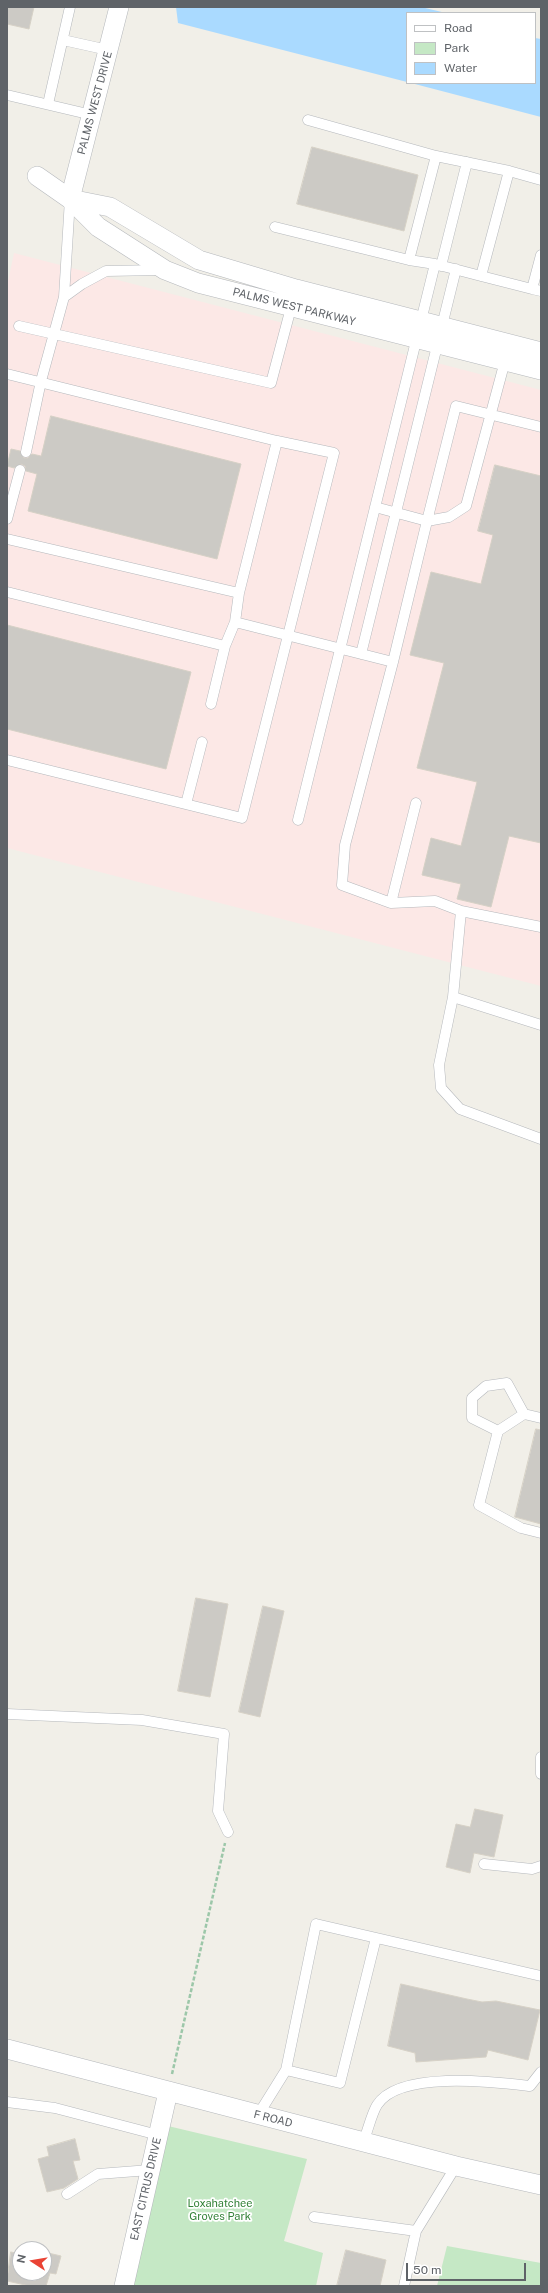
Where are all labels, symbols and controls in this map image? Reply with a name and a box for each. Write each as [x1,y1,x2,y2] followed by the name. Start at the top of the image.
[406,12,536,84] legend
[444,21,472,35] text: Road
[444,41,470,55] text: Park
[75,50,115,156] street label: PALMS WEST DRIVE
[444,61,477,75] text: Water
[231,285,357,329] street label: PALMS WEST PARKWAY
[252,2108,294,2130] street label: F ROAD
[128,2136,164,2242] street label: EAST CITRUS DRIVE
[187,2197,253,2223] park label: Loxahatchee Groves Park
[12,2241,52,2281] north arrow
[14,2253,28,2264] text: N
[408,2255,528,2281] scale bar
[413,2263,441,2277] text: 50 m

